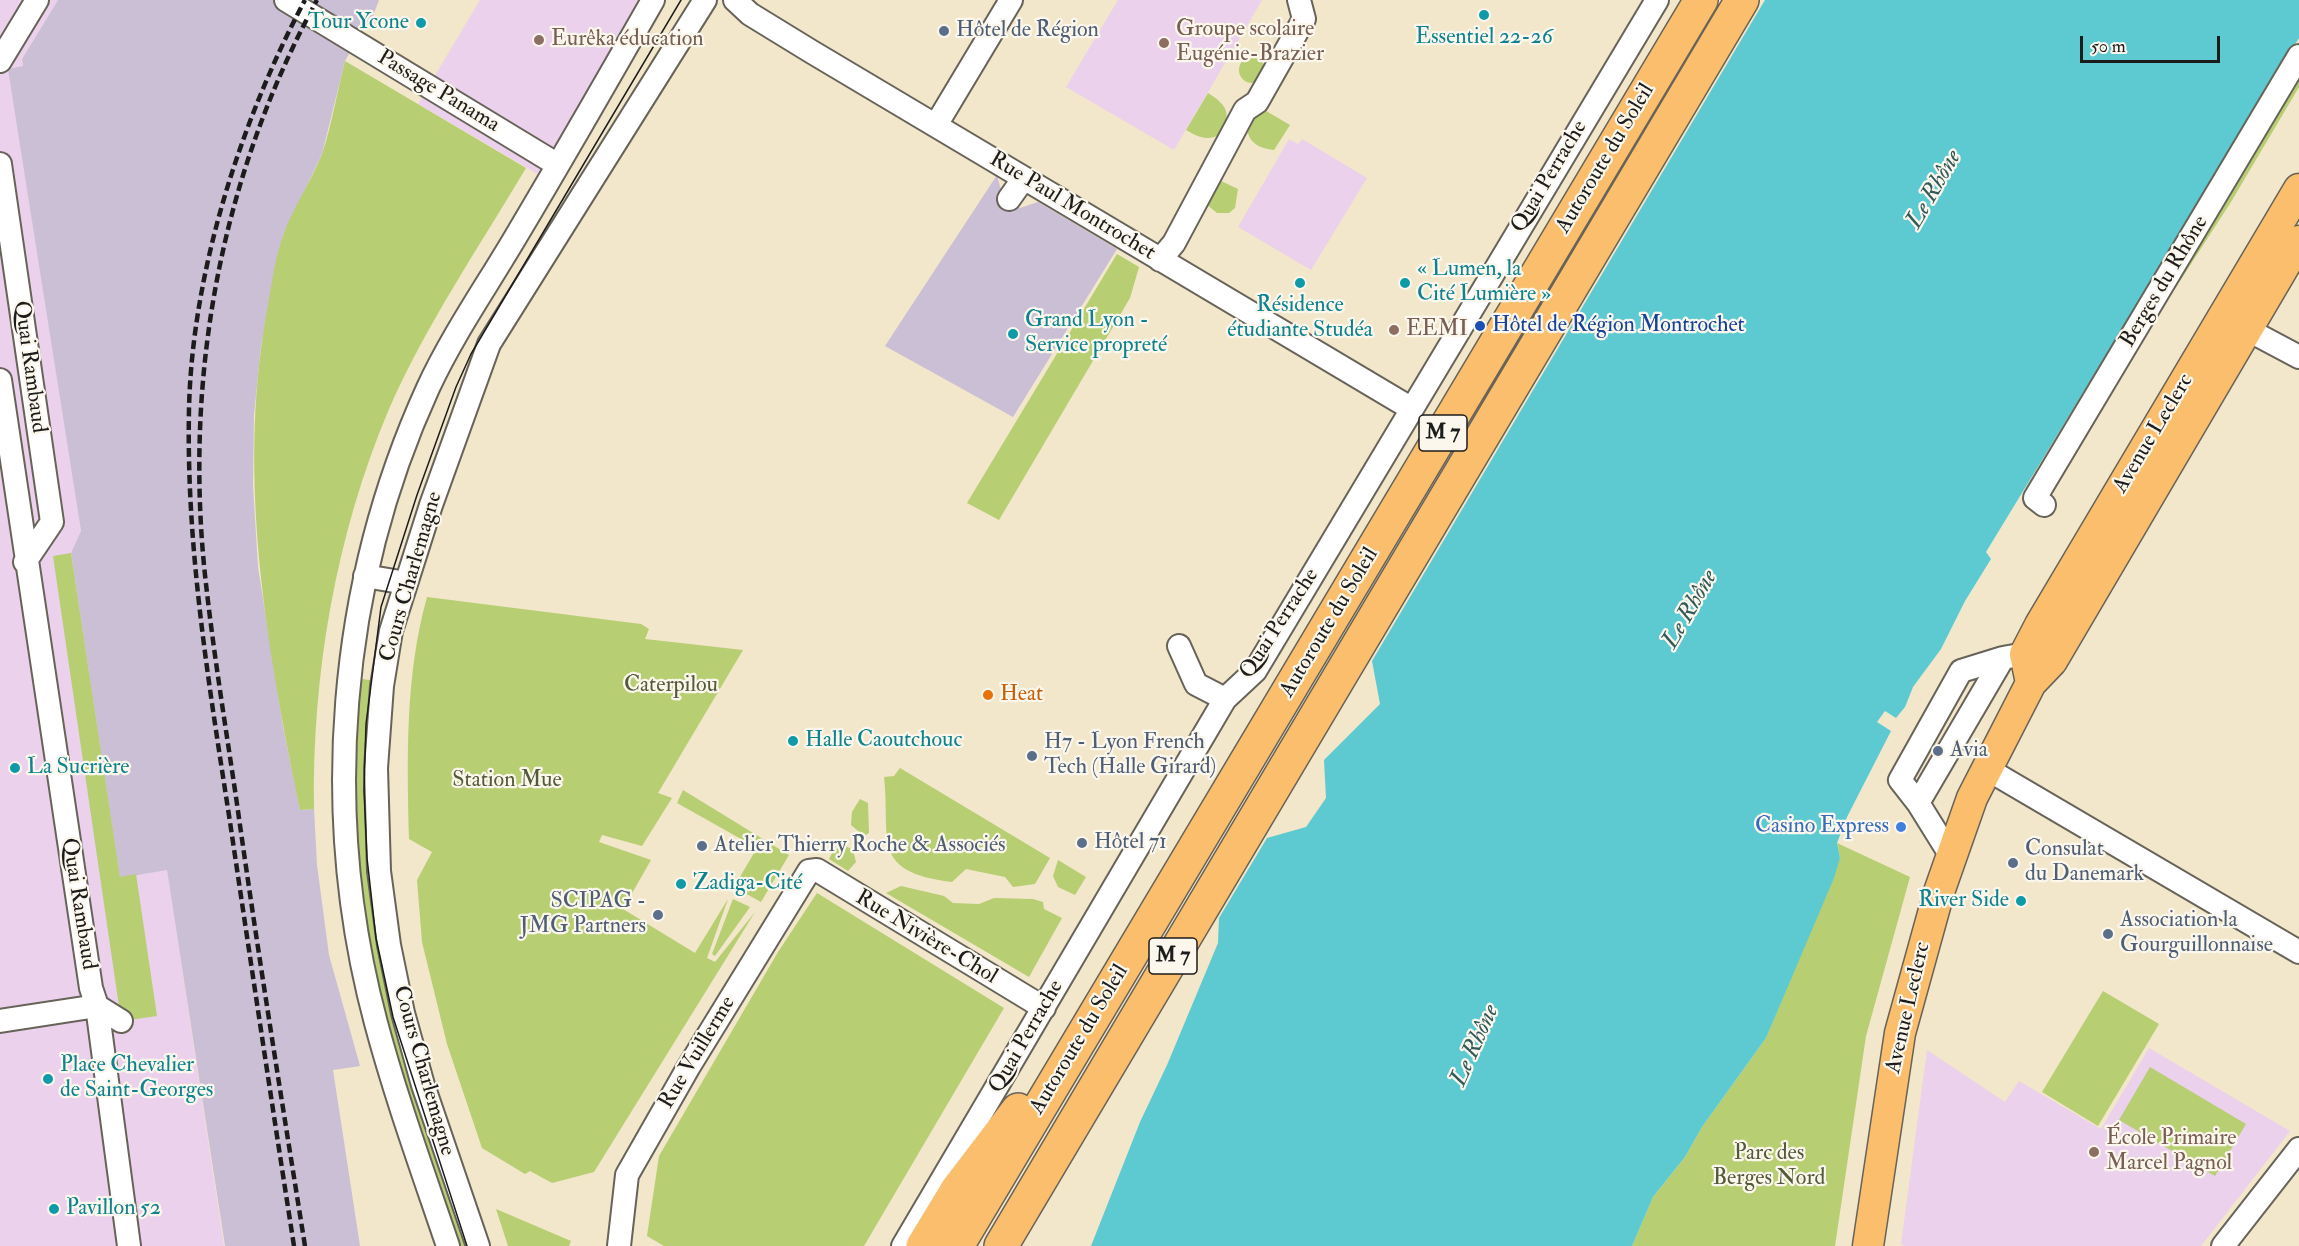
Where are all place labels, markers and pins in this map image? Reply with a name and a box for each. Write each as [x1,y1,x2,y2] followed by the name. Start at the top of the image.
[1477,8,1491,22] marker: Essentiel 22-26
[308,10,409,36] place label: Tour Ycone
[414,16,428,30] marker: Tour Ycone
[1176,17,1324,68] place label: Groupe scolaire Eugénie-Brazier
[956,18,1099,44] place label: Hôtel de Région
[937,24,951,38] marker: Hôtel de Région
[1415,25,1553,51] place label: Essentiel 22-26
[551,27,704,53] place label: Eurêka éducation
[532,33,546,47] marker: Eurêka éducation
[1157,36,1171,50] marker: Groupe scolaire Eugénie-Brazier
[1417,257,1551,308] place label: « Lumen, la Cité Lumière »
[1293,276,1307,290] marker: Résidence étudiante Studéa
[1398,276,1412,290] marker: « Lumen, la Cité Lumière »
[1227,293,1373,344] place label: Résidence étudiante Studéa
[1025,308,1167,360] place label: Grand Lyon - Service propreté
[1492,313,1745,339] place label: Hôtel de Région Montrochet
[1406,317,1468,343] place label: EEMI
[1473,319,1487,333] marker: Hôtel de Région Montrochet
[1387,323,1401,337] marker: EEMI
[1006,327,1020,341] marker: Grand Lyon - Service propreté
[1000,682,1043,708] place label: Heat
[981,688,995,702] marker: Heat
[805,728,962,754] place label: Halle Caoutchouc
[1044,730,1216,782] place label: H7 - Lyon French Tech (Halle Girard)
[786,734,800,748] marker: Halle Caoutchouc
[1950,738,1988,764] place label: Avia
[1931,744,1945,758] marker: Avia
[1025,749,1039,763] marker: H7 - Lyon French Tech (Halle Girard)
[27,755,129,781] place label: La Sucrière
[8,761,22,775] marker: La Sucrière
[1755,814,1889,840] place label: Casino Express
[1894,820,1908,834] marker: Casino Express
[1094,830,1167,856] place label: Hôtel 71
[714,833,1006,859] place label: Atelier Thierry Roche & Associés
[1075,836,1089,850] marker: Hôtel 71
[2025,837,2144,888] place label: Consulat du Danemark
[695,839,709,853] marker: Atelier Thierry Roche & Associés
[2006,856,2020,870] marker: Consulat du Danemark
[693,871,802,897] place label: Zadiga-Cité
[674,877,688,891] marker: Zadiga-Cité
[1918,888,2009,914] place label: River Side
[520,889,646,940] place label: SCIPAG - JMG Partners
[2014,894,2028,908] marker: River Side
[651,908,665,922] marker: SCIPAG - JMG Partners
[2120,908,2273,960] place label: Association la Gourguillonnaise
[2101,927,2115,941] marker: Association la Gourguillonnaise
[60,1053,213,1104] place label: Place Chevalier de Saint-Georges
[41,1072,55,1086] marker: Place Chevalier de Saint-Georges
[2106,1126,2237,1178] place label: École Primaire Marcel Pagnol
[2087,1145,2101,1159] marker: École Primaire Marcel Pagnol
[66,1196,161,1222] place label: Pavillon 52
[47,1202,61,1216] marker: Pavillon 52

